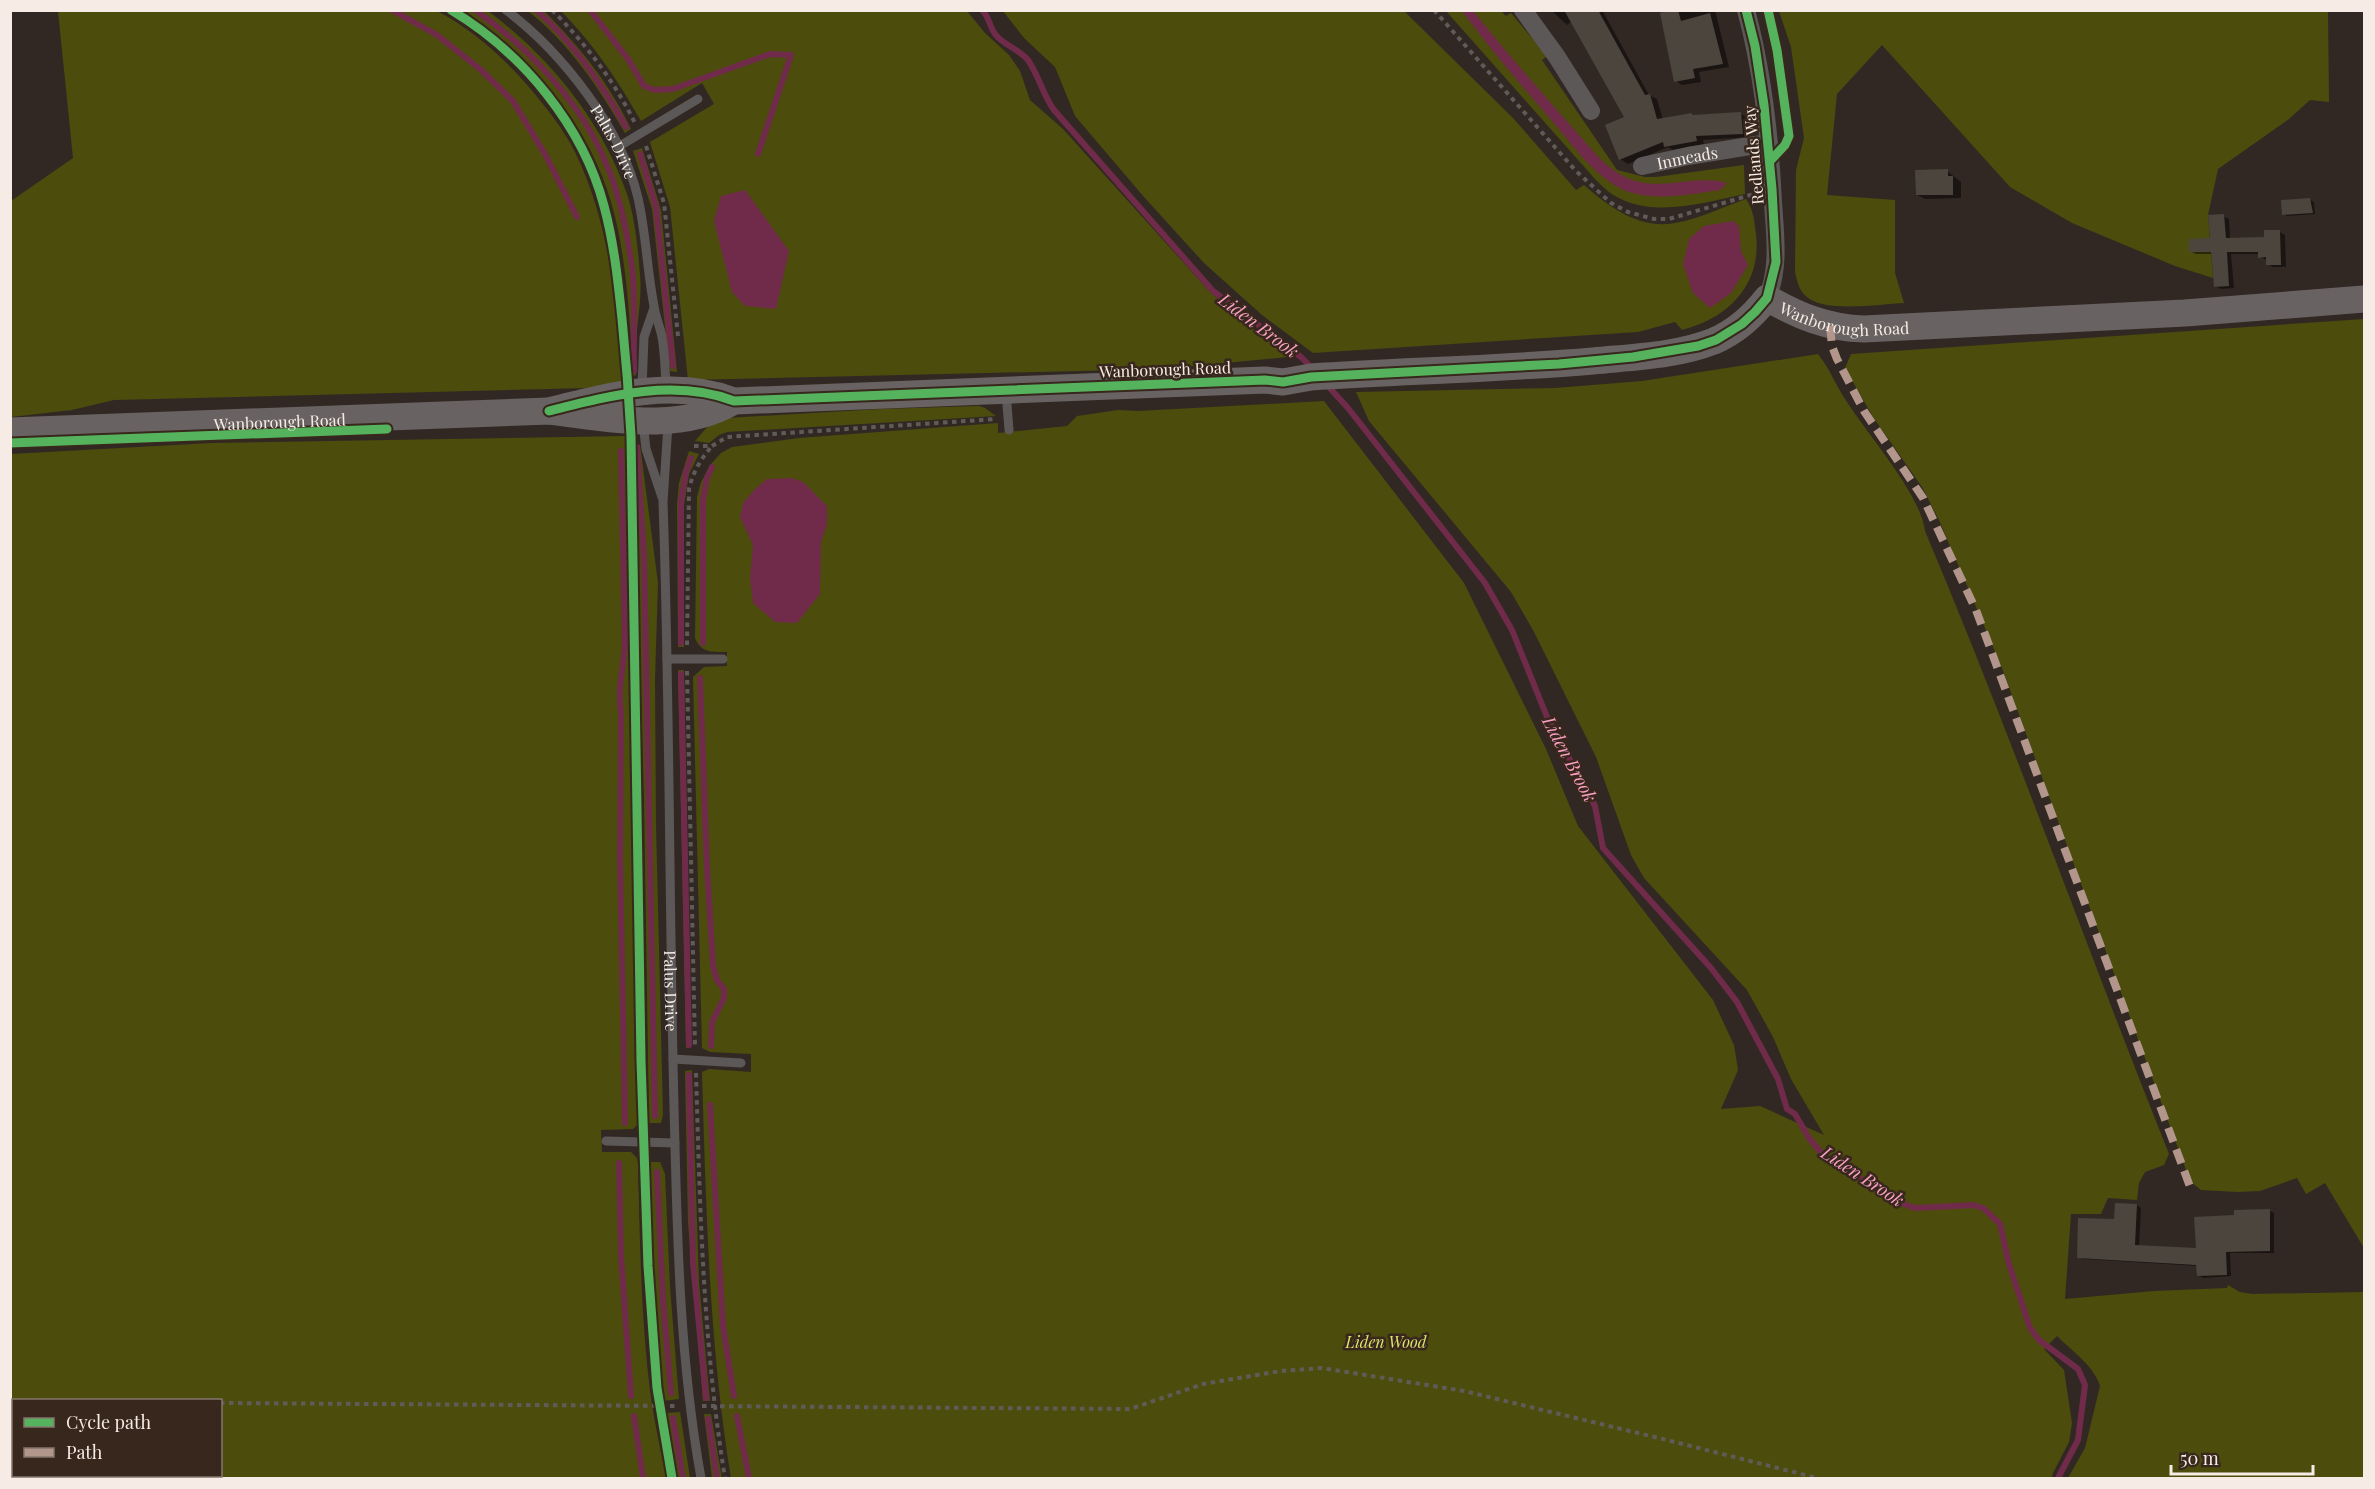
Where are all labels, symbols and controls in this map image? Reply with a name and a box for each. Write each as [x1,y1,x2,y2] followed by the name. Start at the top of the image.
[586,100,642,181] street label: Palus Drive
[1738,105,1768,205] street label: Redlands Way
[1655,141,1719,173] street label: Inmeads
[1213,287,1304,363] water label: Liden Brook
[1776,296,1910,340] street label: Wanborough Road
[1098,356,1231,382] street label: Wanborough Road
[212,408,346,434] street label: Wanborough Road
[1537,711,1603,806] water label: Liden Brook
[661,950,683,1032] street label: Palus Drive
[1816,1140,1909,1212] water label: Liden Brook
[1345,1331,1428,1352] park label: Liden Wood
[12,1399,222,1477] legend
[66,1410,151,1434] text: Cycle path
[2171,1438,2314,1476] scale bar
[66,1440,103,1464] text: Path
[2180,1446,2219,1470] text: 50 m

